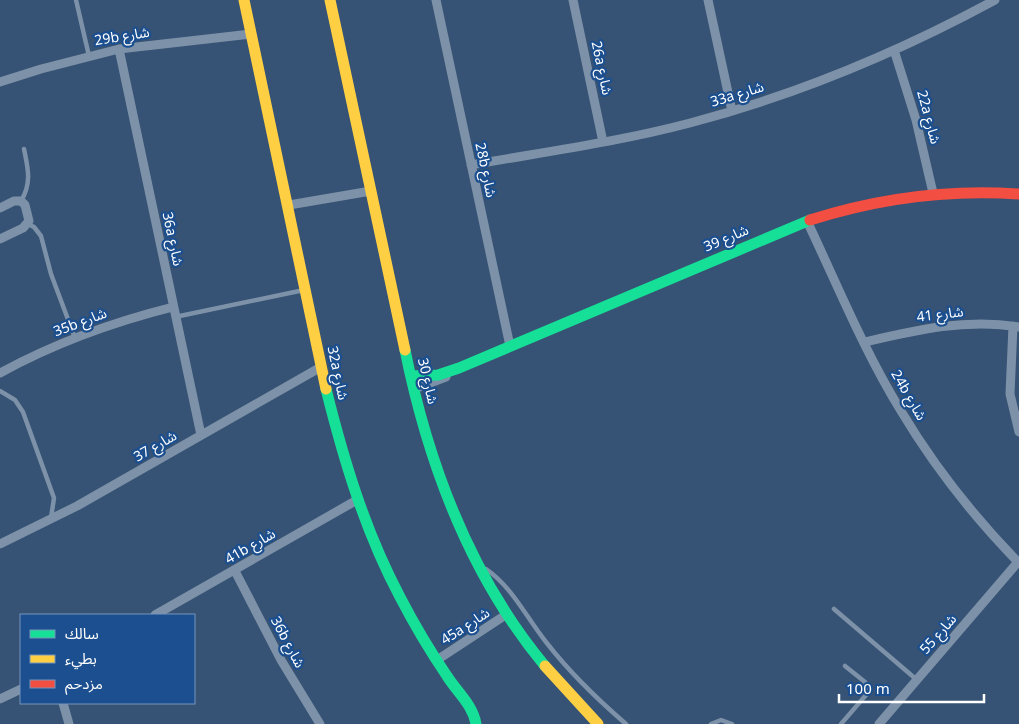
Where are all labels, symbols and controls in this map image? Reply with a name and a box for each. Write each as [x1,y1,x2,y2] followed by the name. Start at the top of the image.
[93,22,151,51] street label: 29b شارع
[586,39,617,97] street label: 26a شارع
[708,76,766,113] street label: 33a شارع
[911,88,946,146] street label: 22a شارع
[469,141,502,199] street label: 28b شارع
[157,210,188,268] street label: 36a شارع
[700,220,752,257] street label: شارع 39
[915,301,965,328] street label: شارع 41
[50,303,110,342] street label: 35b شارع
[322,344,353,402] street label: 32a شارع
[412,356,443,406] street label: شارع 30
[886,366,932,425] street label: 24b شارع
[130,426,181,467] street label: شارع 37
[221,523,280,569] street label: 41b شارع
[437,603,494,650] street label: 45a شارع
[915,610,962,659] street label: شارع 55
[265,613,310,672] street label: 36b شارع
[20,614,195,704] legend
[65,623,99,643] text: سالك
[65,648,97,670] text: بطيء
[839,672,984,704] scale bar
[65,673,103,695] text: مزدحم
[846,678,890,698] text: 100 m

